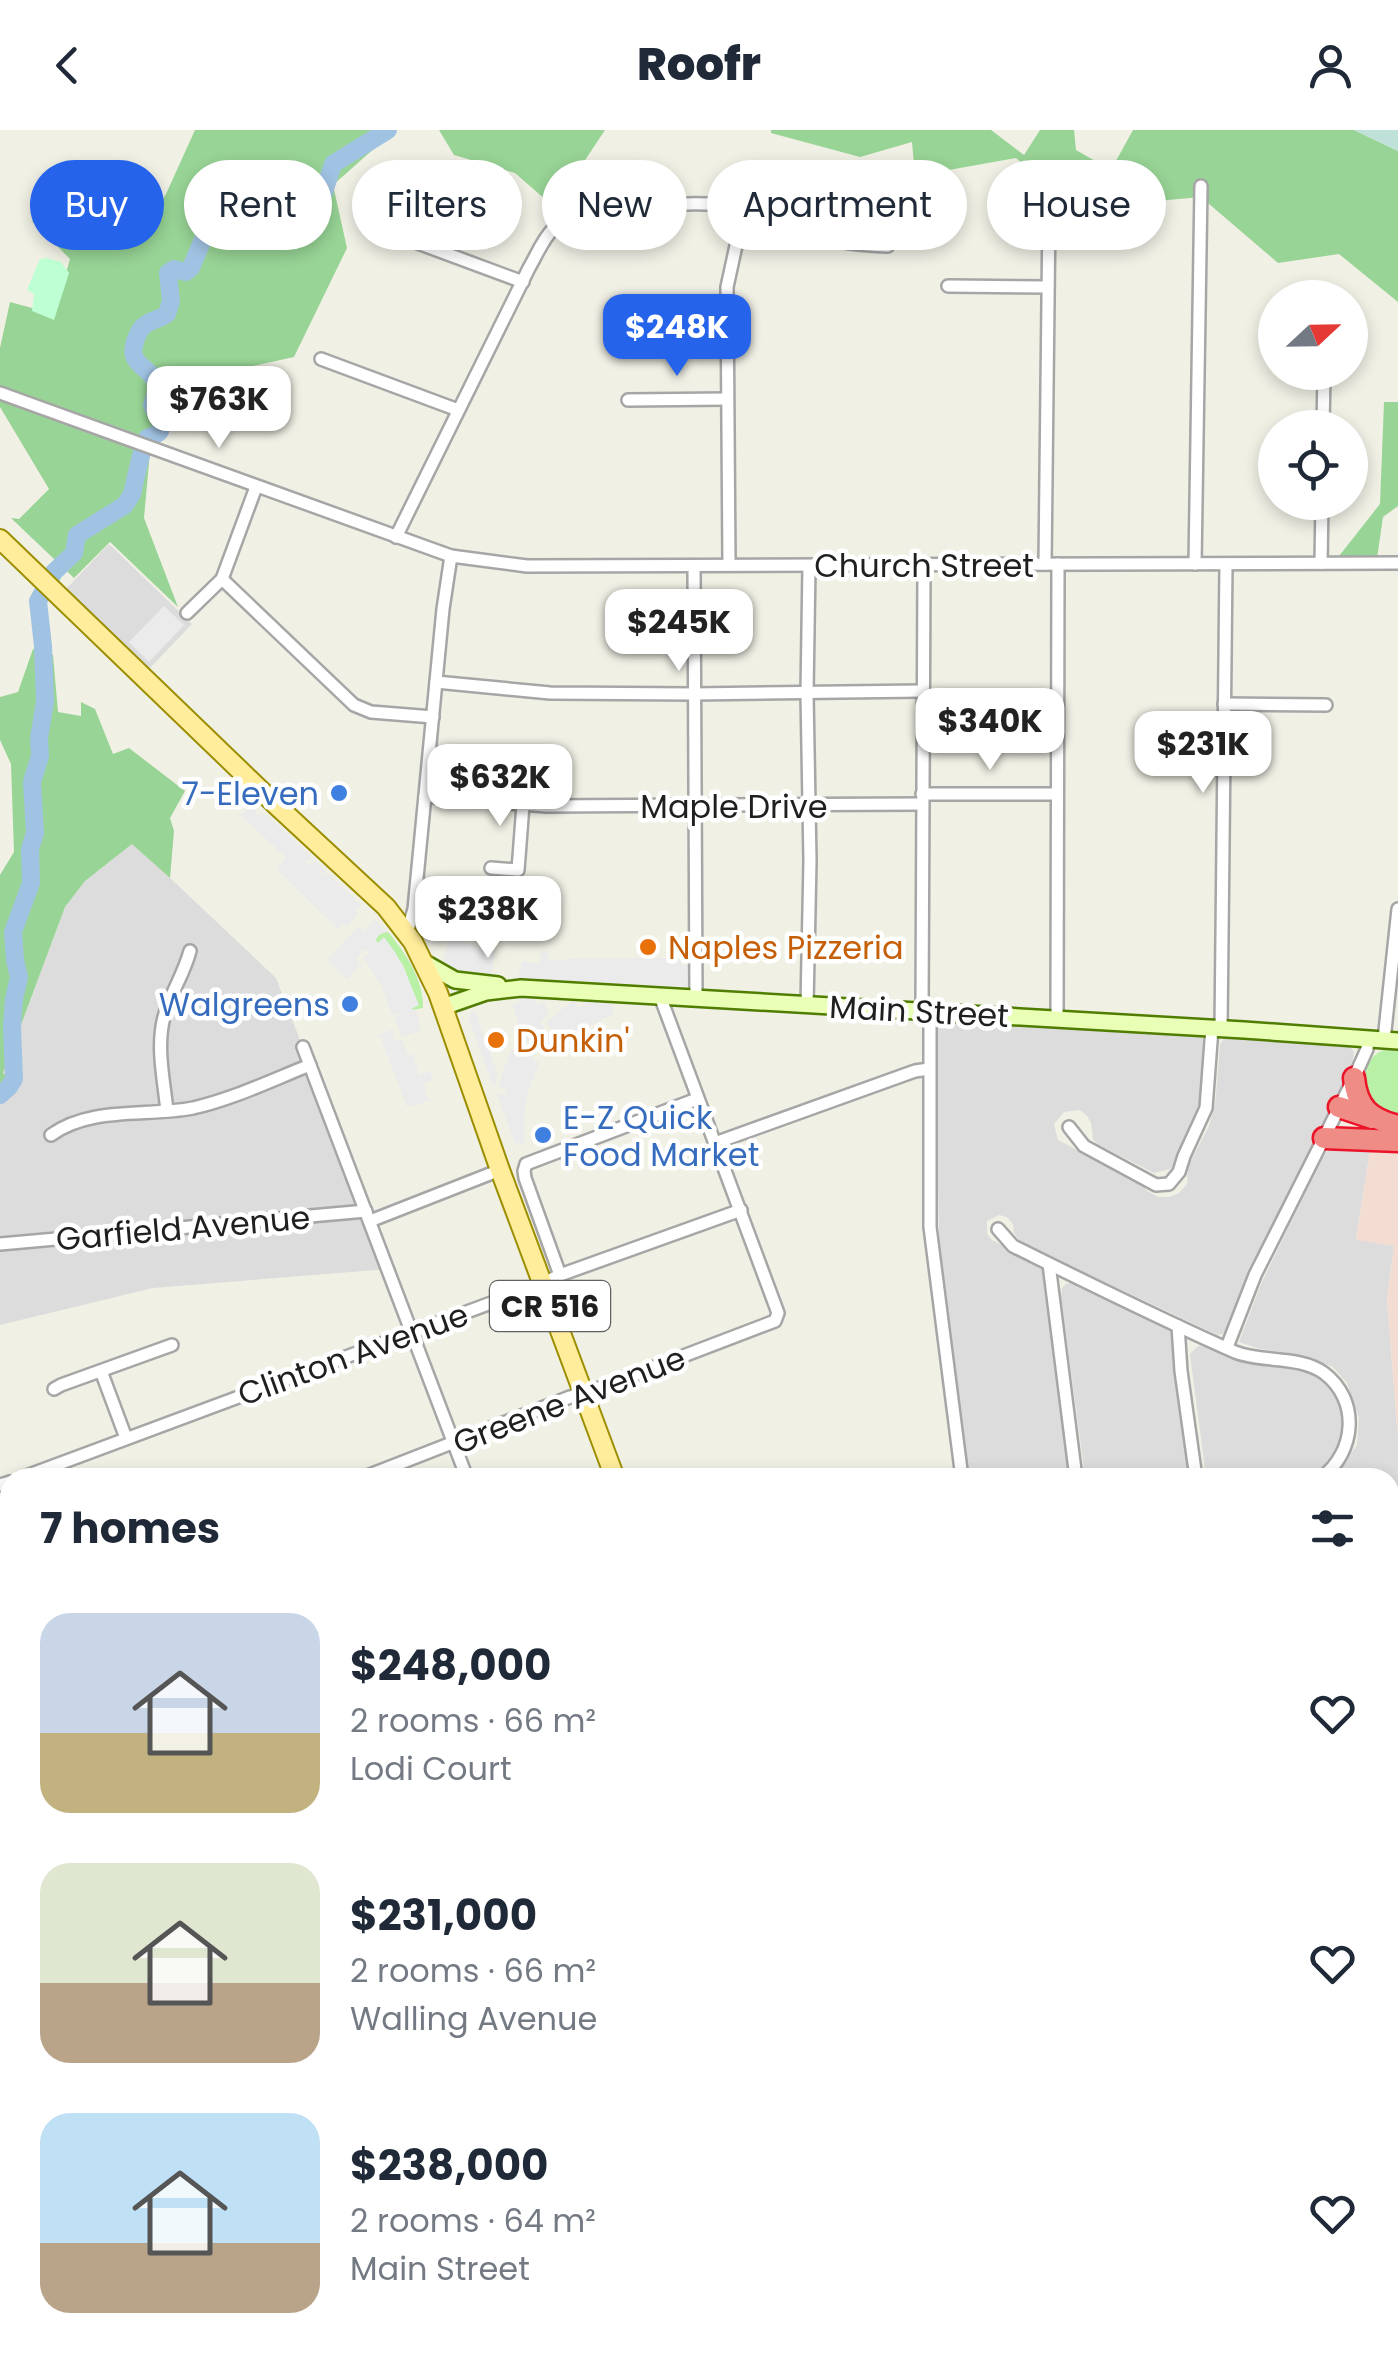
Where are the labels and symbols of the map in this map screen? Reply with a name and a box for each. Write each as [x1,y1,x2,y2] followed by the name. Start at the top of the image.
[1258,280,1368,390] north arrow
[607,294,747,379] pin: $248K
[149,366,289,451] pin: $763K
[814,543,1034,588] street label: Church Street
[609,589,749,674] pin: $245K
[920,688,1060,773] pin: $340K
[1133,711,1273,796] pin: $231K
[430,744,570,829] pin: $632K
[181,771,319,816] place label: 7-Eleven
[328,782,350,804] marker: 7-Eleven
[640,784,828,829] street label: Maple Drive
[418,876,558,961] pin: $238K
[668,925,904,970] place label: Naples Pizzeria
[637,936,659,958] marker: Naples Pizzeria
[159,982,330,1027] place label: Walgreens
[828,984,1010,1038] street label: Main Street
[339,993,361,1015] marker: Walgreens
[516,1018,630,1063] place label: Dunkin'
[485,1029,507,1051] marker: Dunkin'
[563,1095,759,1177] place label: E-Z Quick Food Market
[532,1124,554,1146] marker: E-Z Quick Food Market
[54,1194,312,1262] street label: Garfield Avenue
[490,1281,610,1331] road number: CR 516
[231,1291,475,1417] street label: Clinton Avenue
[446,1335,692,1465] street label: Greene Avenue

